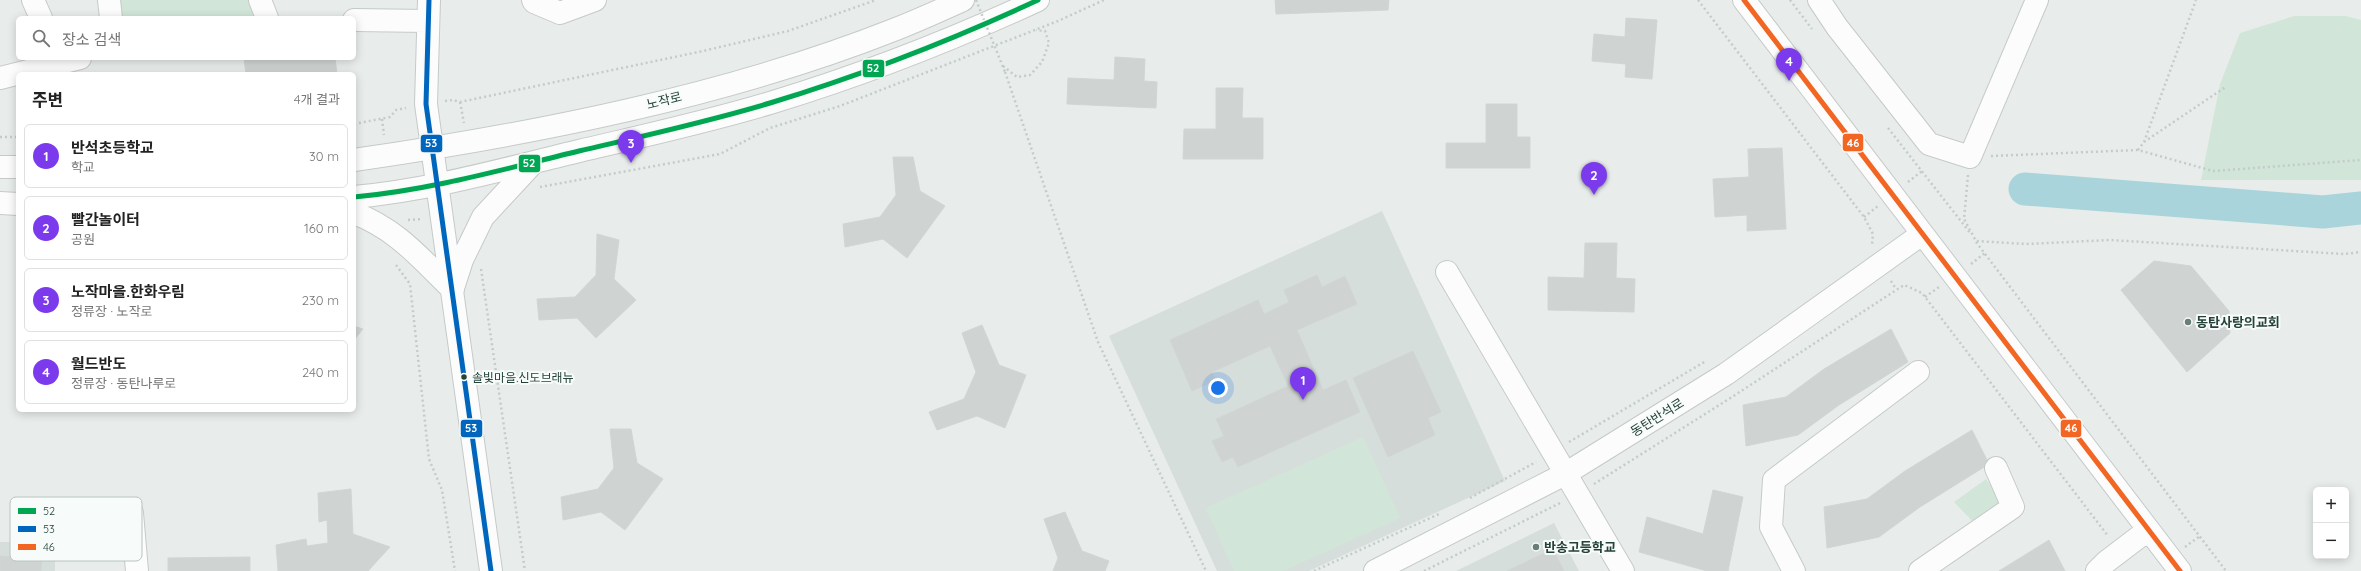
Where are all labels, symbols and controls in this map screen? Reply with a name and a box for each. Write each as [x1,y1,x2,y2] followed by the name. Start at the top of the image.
[16,16,356,60] search box
[30,27,52,49] icon: search
[62,30,121,49] text: 장소 검색
[1776,48,1802,81] pin: 4
[862,59,885,78] line badge: 52
[867,61,879,75] text: 52
[645,88,683,112] street label: 노작로
[32,89,63,110] text: 주변
[294,91,340,107] text: 4개 결과
[618,130,644,163] pin: 3
[1842,133,1864,152] line badge: 46
[420,134,443,153] line badge: 53
[425,136,437,150] text: 53
[1847,136,1859,150] text: 46
[71,138,154,157] text: 반석초등학교
[43,148,49,164] text: 1
[309,148,339,164] text: 30 m
[518,154,541,173] line badge: 52
[523,156,535,170] text: 52
[71,159,95,175] text: 학교
[1581,162,1607,195] pin: 2
[71,210,140,229] text: 빨간놀이터
[42,220,50,236] text: 2
[304,220,339,236] text: 160 m
[71,231,95,247] text: 공원
[71,282,185,301] text: 노작마을.한화우림
[43,292,49,308] text: 3
[302,292,339,308] text: 230 m
[71,303,152,319] text: 정류장 · 노작로
[2196,314,2280,330] place label: 동탄사랑의교회
[2183,317,2193,327] marker: 동탄사랑의교회
[71,354,126,373] text: 월드반도
[42,364,50,380] text: 4
[302,364,339,380] text: 240 m
[1290,367,1316,400] pin: 1
[472,370,574,385] place label: 솔빛마을.신도브래뉴
[459,372,469,382] marker: 솔빛마을.신도브래뉴
[71,375,176,391] text: 정류장 · 동탄나루로
[1208,378,1228,398] your location
[1627,394,1687,440] street label: 동탄반석로
[460,419,483,438] line badge: 53
[2060,419,2082,438] line badge: 46
[465,421,477,435] text: 53
[2065,421,2077,435] text: 46
[2313,487,2349,559] map controls
[2313,487,2349,523] button: +
[10,497,142,561] legend
[43,504,55,518] text: 52
[43,522,55,536] text: 53
[2313,523,2349,559] button: −
[1544,539,1616,555] place label: 반송고등학교
[43,540,55,554] text: 46
[1531,542,1541,552] marker: 반송고등학교

